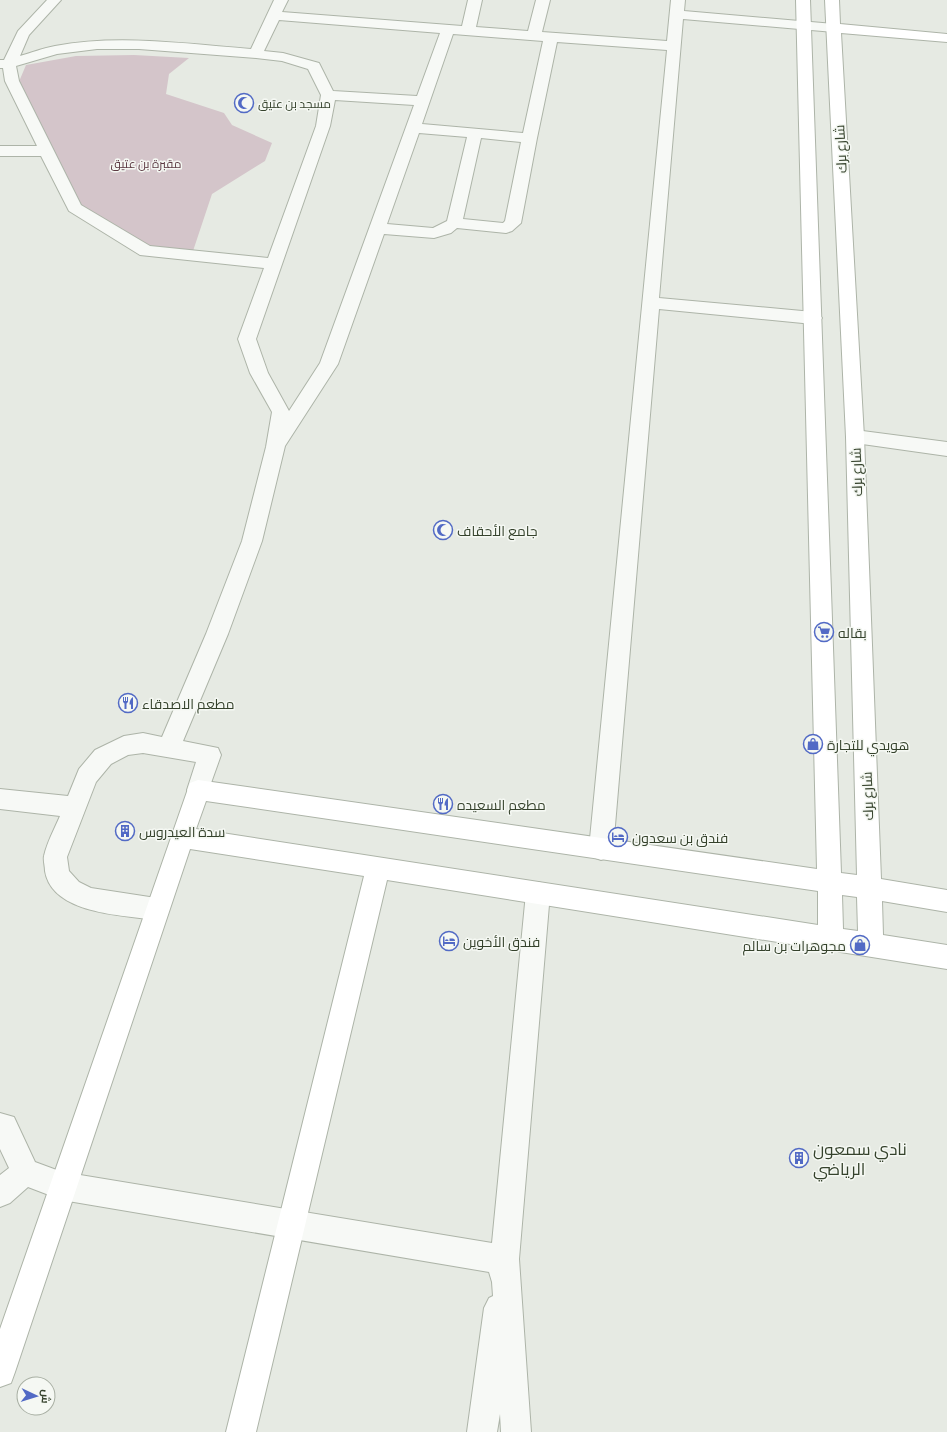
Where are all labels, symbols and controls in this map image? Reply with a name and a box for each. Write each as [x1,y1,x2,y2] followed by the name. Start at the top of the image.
[233,92,255,114] mosque icon: مسجد بن عتيق
[258,96,331,111] place label: مسجد بن عتيق
[830,124,851,174] street label: شارع برك
[111,156,181,171] park label: مقبرة بن عتيق
[847,447,866,497] street label: شارع برك
[432,519,454,541] mosque icon: جامع الأحقاف
[457,522,538,540] place label: جامع الأحقاف
[813,621,835,643] supermarket icon: بقاله
[838,624,867,641] place label: بقاله
[117,692,139,714] restaurant icon: مطعم الاصدقاء
[142,695,234,714] place label: مطعم الاصدقاء
[802,733,824,755] shop icon: هويدي للتجارة
[827,736,910,757] place label: هويدي للتجارة
[858,771,877,821] street label: شارع برك
[432,793,454,815] restaurant icon: مطعم السعيده
[457,796,546,815] place label: مطعم السعيده
[114,820,136,842] building icon: سدة العيدروس
[139,823,225,840] place label: سدة العيدروس
[607,826,629,848] hotel icon: فندق بن سعدون
[632,829,728,847] place label: فندق بن سعدون
[438,930,460,952] hotel icon: فندق الأخوين
[463,933,540,951] place label: فندق الأخوين
[849,934,871,956] shop icon: مجوهرات بن سالم
[742,937,846,956] place label: مجوهرات بن سالم
[813,1138,907,1182] place label: نادي سمعون الرياضي
[788,1147,810,1169] building icon: نادي سمعون الرياضي
[16,1376,56,1416] north arrow
[39,1389,53,1404] text: ش

